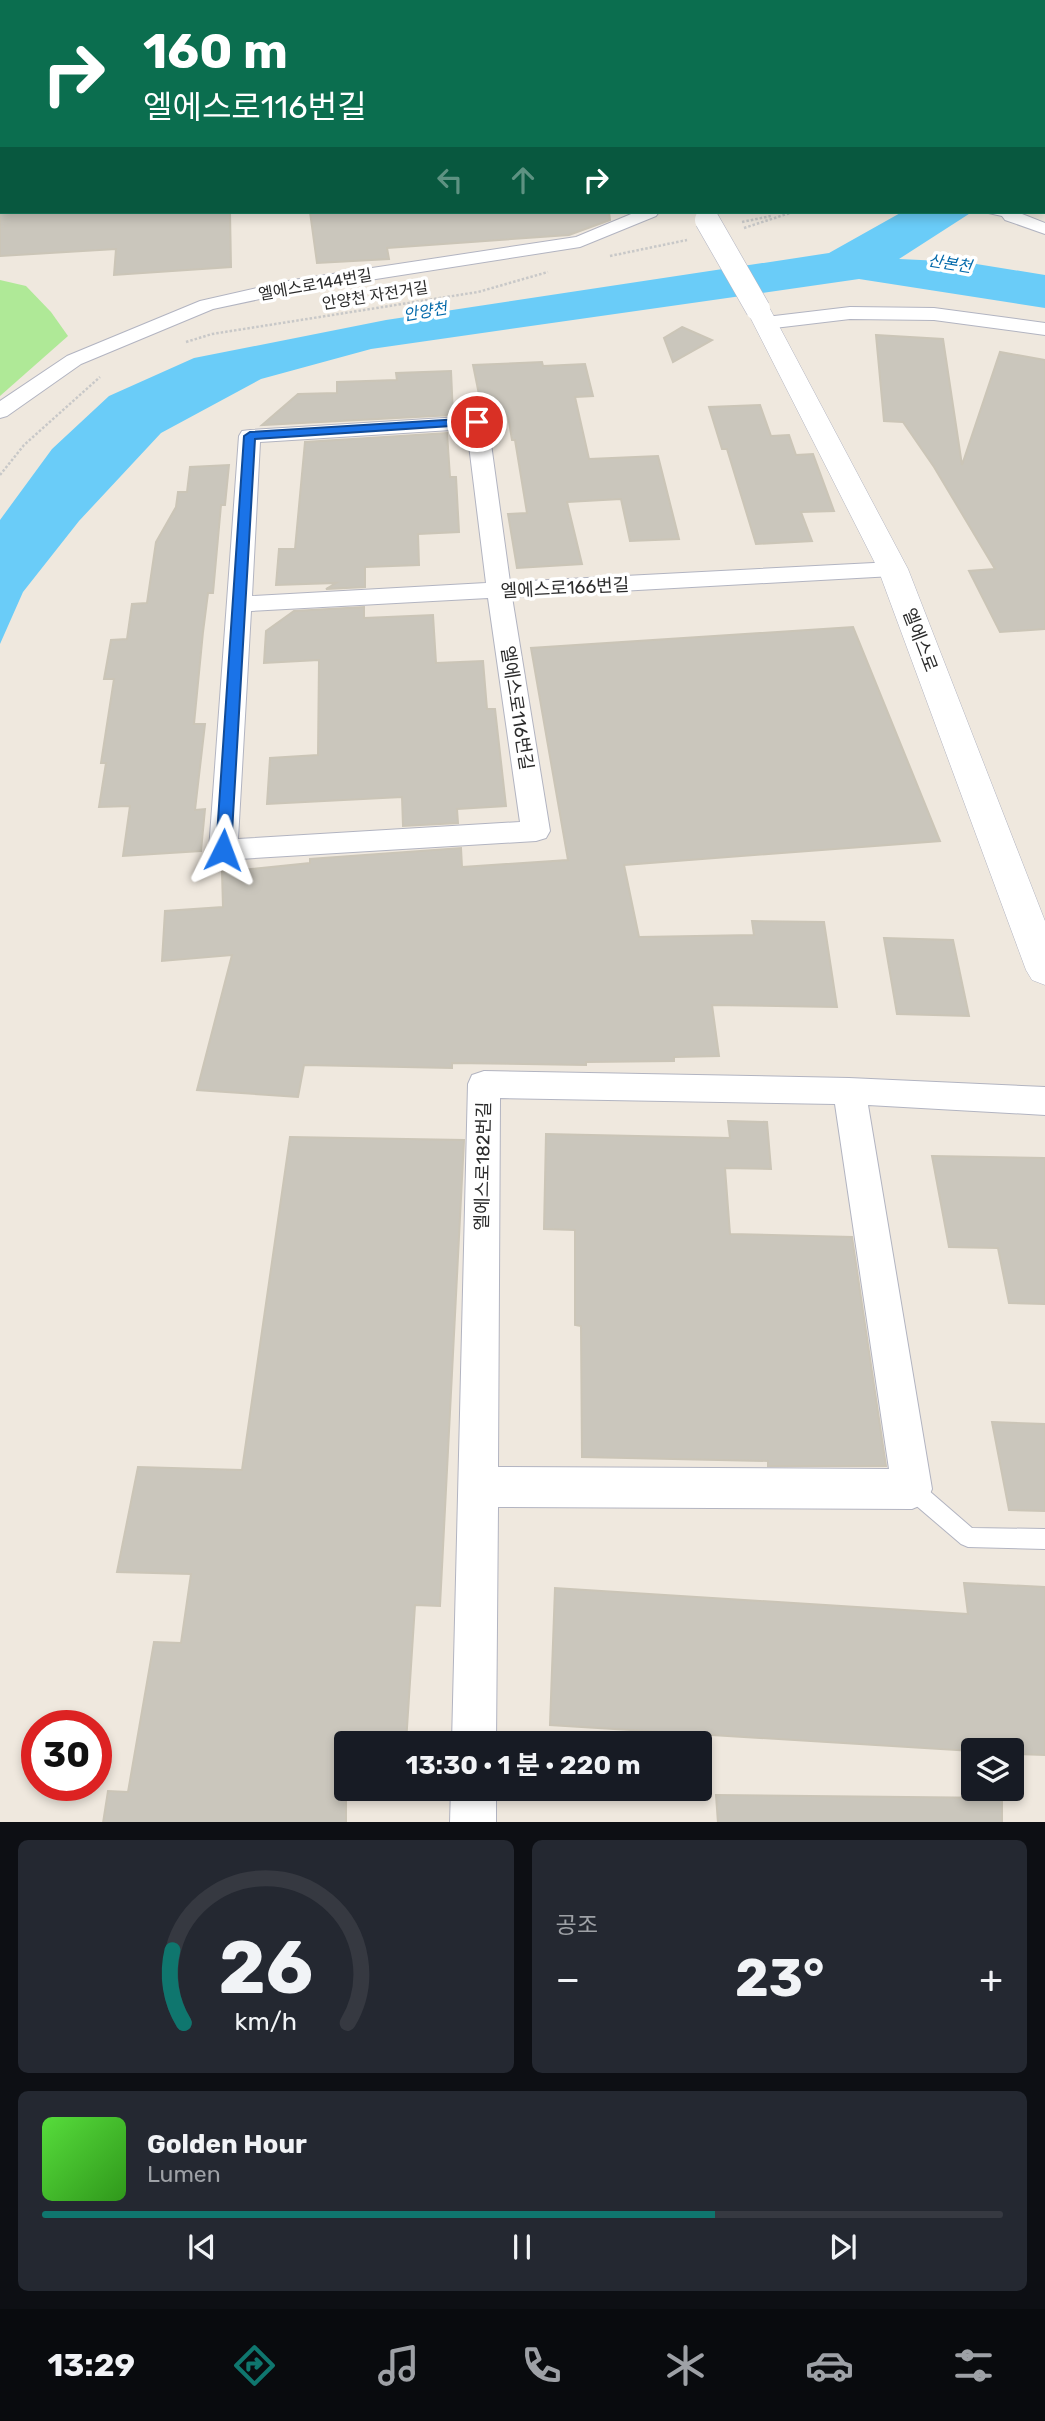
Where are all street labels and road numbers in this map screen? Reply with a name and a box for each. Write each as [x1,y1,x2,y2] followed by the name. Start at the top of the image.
[257,265,373,304] street label: 엘에스로144번길
[321,277,429,313] street label: 안양천 자전거길
[500,574,630,602] street label: 엘에스로166번길
[898,605,942,675] street label: 엘에스로
[496,644,538,772] street label: 엘에스로116번길
[471,1101,495,1231] street label: 엘에스로182번길

